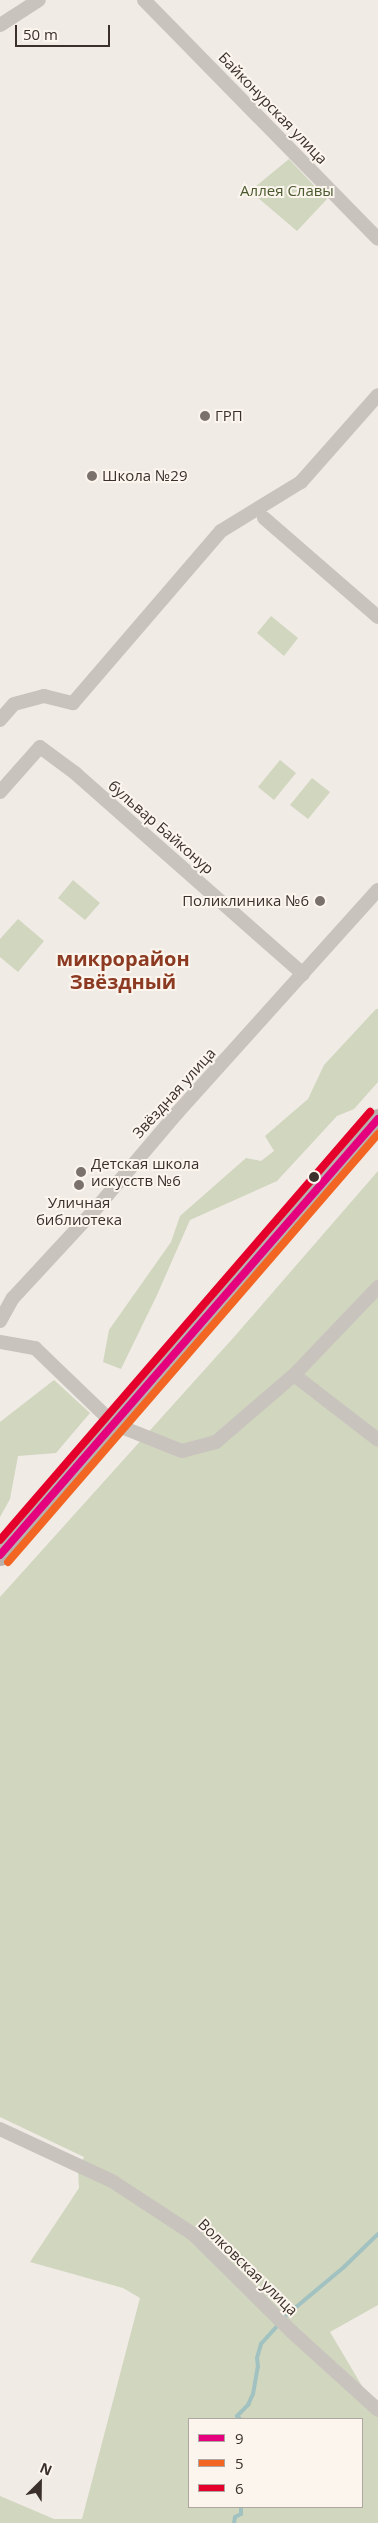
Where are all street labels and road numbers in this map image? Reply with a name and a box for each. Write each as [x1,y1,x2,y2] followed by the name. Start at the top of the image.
[215,48,331,168] street label: Байконурская улица
[105,776,217,878] street label: бульвар Байконур
[129,1044,219,1142] street label: Звёздная улица
[194,2215,302,2319] street label: Волковская улица

